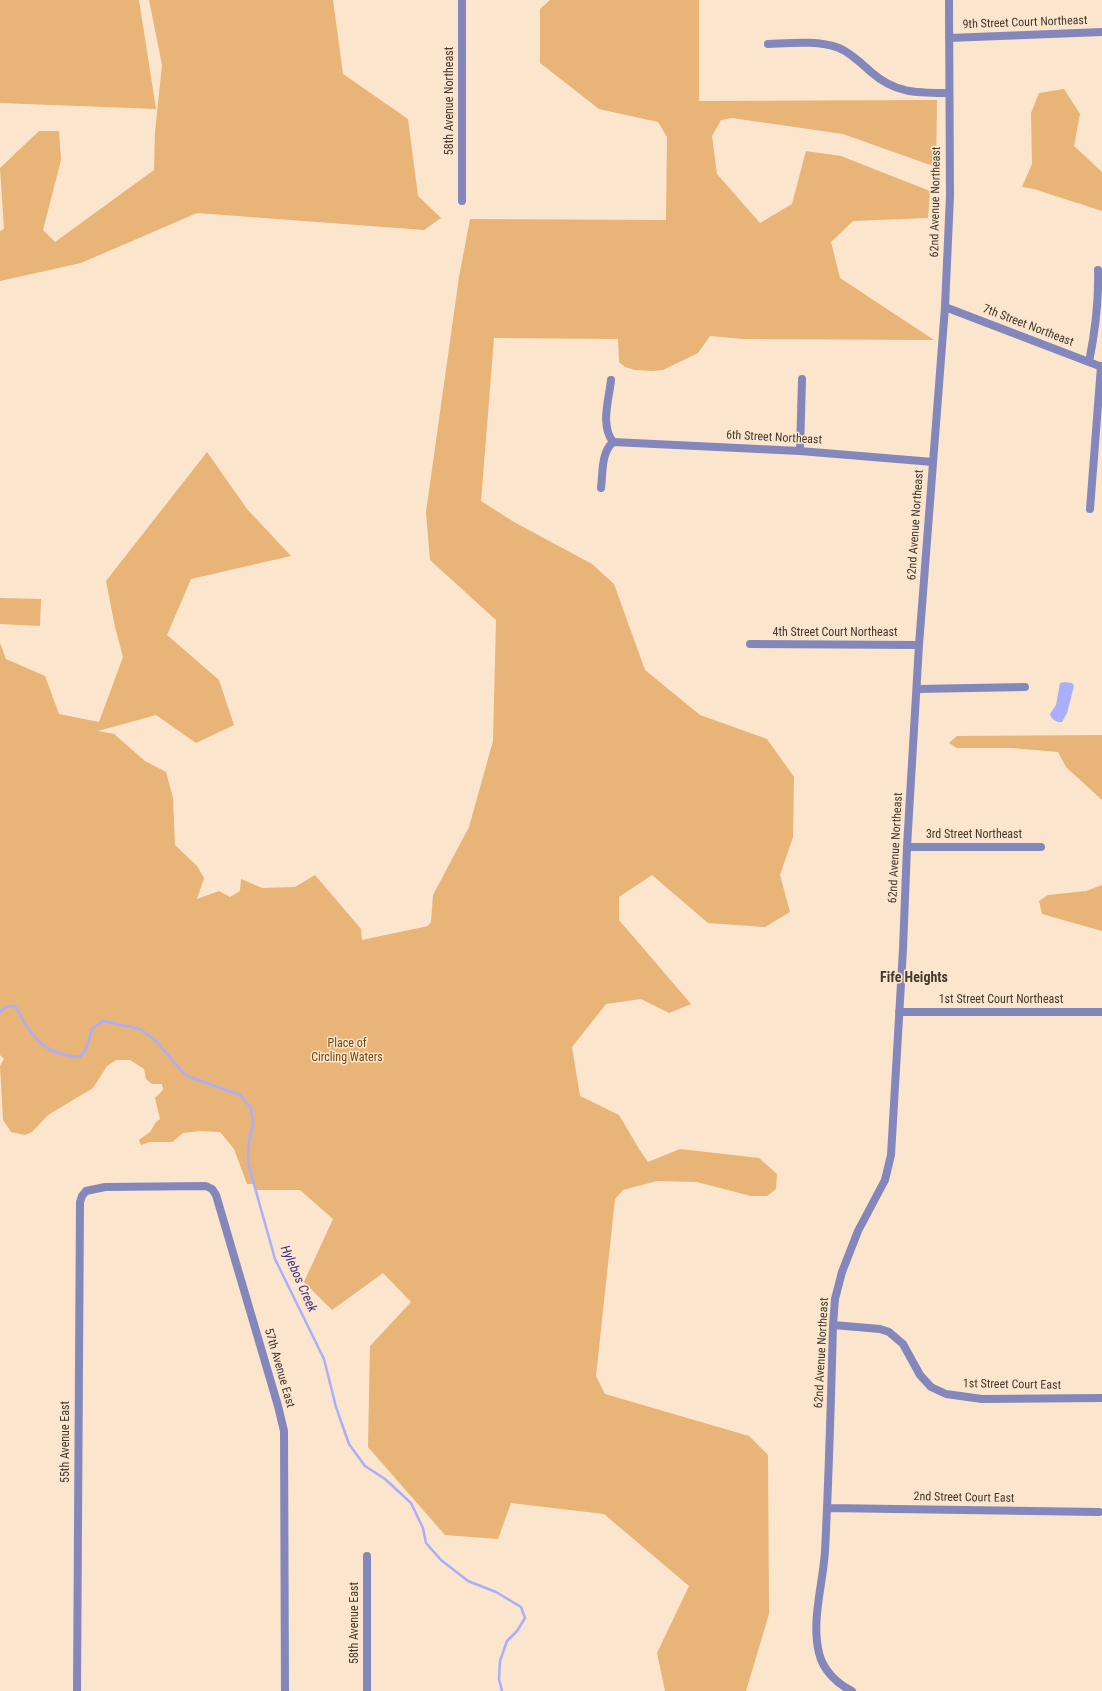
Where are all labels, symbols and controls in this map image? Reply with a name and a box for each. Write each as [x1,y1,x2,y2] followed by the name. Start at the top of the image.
[962,14,1088,32] street label: 9th Street Court Northeast
[443,47,457,155] street label: 58th Avenue Northeast
[928,146,944,258] street label: 62nd Avenue Northeast
[981,302,1075,350] street label: 7th Street Northeast
[726,428,822,448] street label: 6th Street Northeast
[905,469,927,581] street label: 62nd Avenue Northeast
[773,626,897,640] street label: 4th Street Court Northeast
[886,792,906,904] street label: 62nd Avenue Northeast
[926,828,1022,842] street label: 3rd Street Northeast
[880,970,948,986] district label: Fife Heights
[939,993,1063,1007] street label: 1st Street Court Northeast
[311,1037,383,1065] park label: Place of Circling Waters
[276,1243,320,1315] water label: Hylebos Creek
[812,1297,832,1409] street label: 62nd Avenue Northeast
[261,1327,297,1409] street label: 57th Avenue East
[963,1377,1061,1393] street label: 1st Street Court East
[59,1401,73,1483] street label: 55th Avenue East
[913,1490,1015,1506] street label: 2nd Street Court East
[348,1582,362,1664] street label: 58th Avenue East

